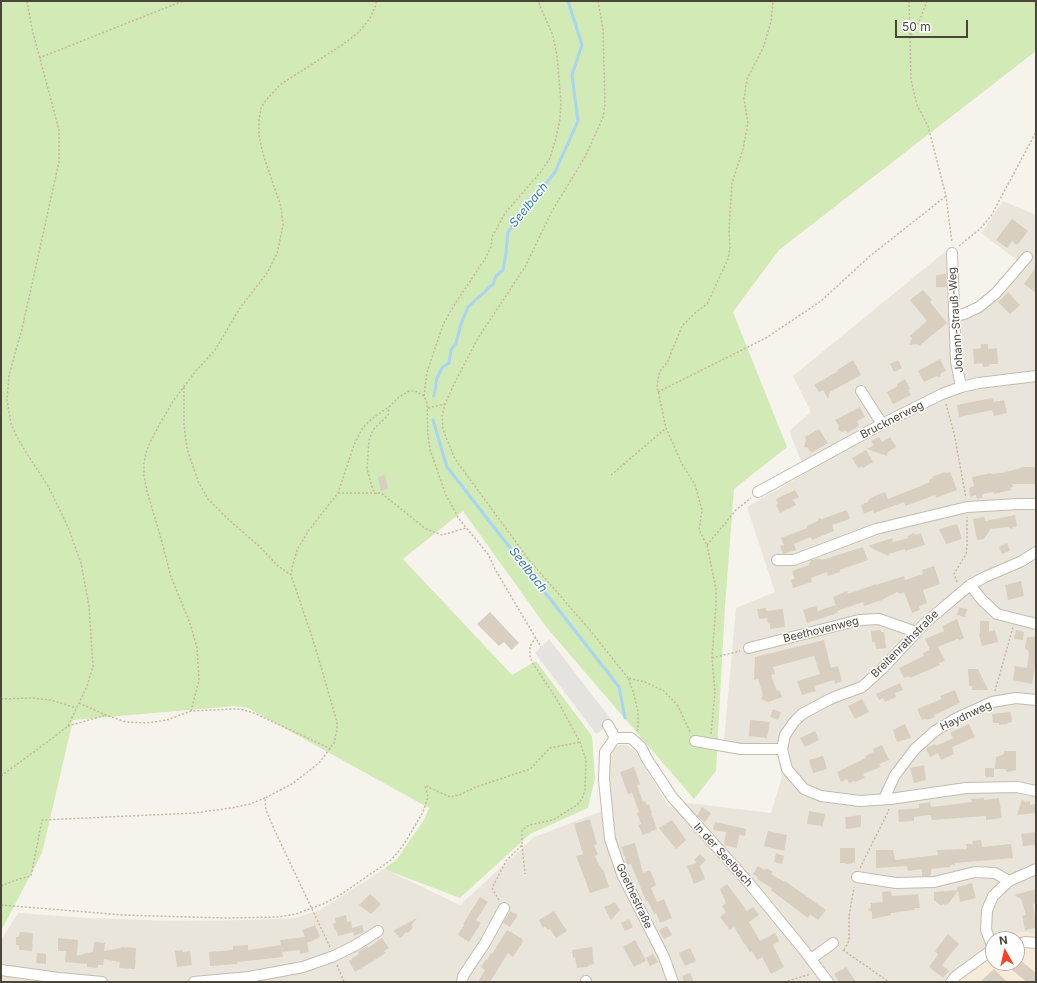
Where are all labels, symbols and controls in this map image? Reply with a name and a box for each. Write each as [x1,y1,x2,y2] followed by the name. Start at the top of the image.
[897,12,970,38] scale bar
[902,19,931,34] text: 50 m
[507,180,551,230] water label: Seelbach
[946,267,966,373] street label: Johann-Strauß-Weg
[858,398,926,442] street label: Brucknerweg
[506,545,550,595] water label: Seelbach
[869,608,941,680] street label: Breitenrathstraße
[782,614,860,646] street label: Beethovenweg
[938,698,994,734] street label: Haydnweg
[691,820,755,890] street label: In der Seelbach
[613,861,655,931] street label: Goethestraße
[985,931,1025,971] north arrow
[998,933,1009,948] text: N

